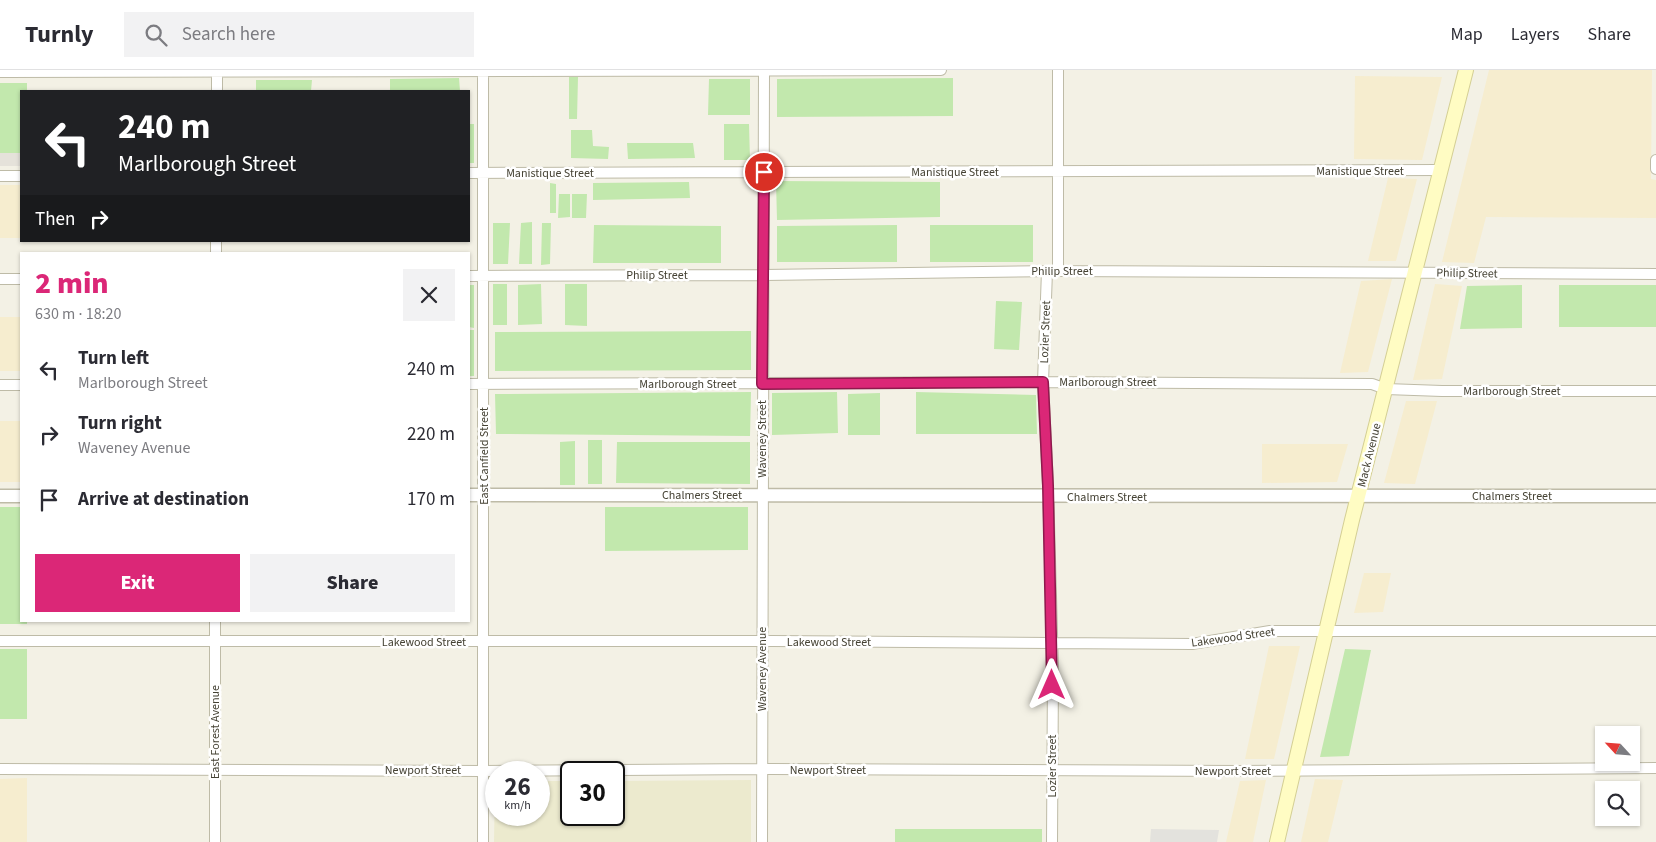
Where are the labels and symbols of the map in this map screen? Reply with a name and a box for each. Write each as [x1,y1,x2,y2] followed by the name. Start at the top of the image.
[743,151,785,193] pin
[1316,163,1404,180] street label: Manistique Street
[911,164,999,181] street label: Manistique Street
[506,165,594,182] street label: Manistique Street
[1031,263,1093,280] street label: Philip Street
[1436,264,1498,283] street label: Philip Street
[626,267,688,284] street label: Philip Street
[1036,300,1055,364] street label: Lozier Street
[1059,374,1157,391] street label: Marlborough Street
[639,376,737,393] street label: Marlborough Street
[1463,383,1561,400] street label: Marlborough Street
[754,400,771,478] street label: Waveney Street
[476,407,493,505] street label: East Canfield Street
[1353,421,1386,489] street label: Mack Avenue
[662,487,742,504] street label: Chalmers Street
[1472,488,1552,505] street label: Chalmers Street
[1067,489,1147,506] street label: Chalmers Street
[1190,623,1276,652] street label: Lakewood Street
[754,627,771,711] street label: Waveney Avenue
[382,634,466,651] street label: Lakewood Street
[787,634,871,651] street label: Lakewood Street
[1025,658,1077,710] position arrow
[207,685,224,779] street label: East Forest Avenue
[1595,726,1640,771] north arrow
[1044,735,1061,797] street label: Lozier Street
[560,761,625,826] speed limit sign: 30
[385,762,461,779] street label: Newport Street
[790,762,866,779] street label: Newport Street
[1195,763,1271,780] street label: Newport Street

